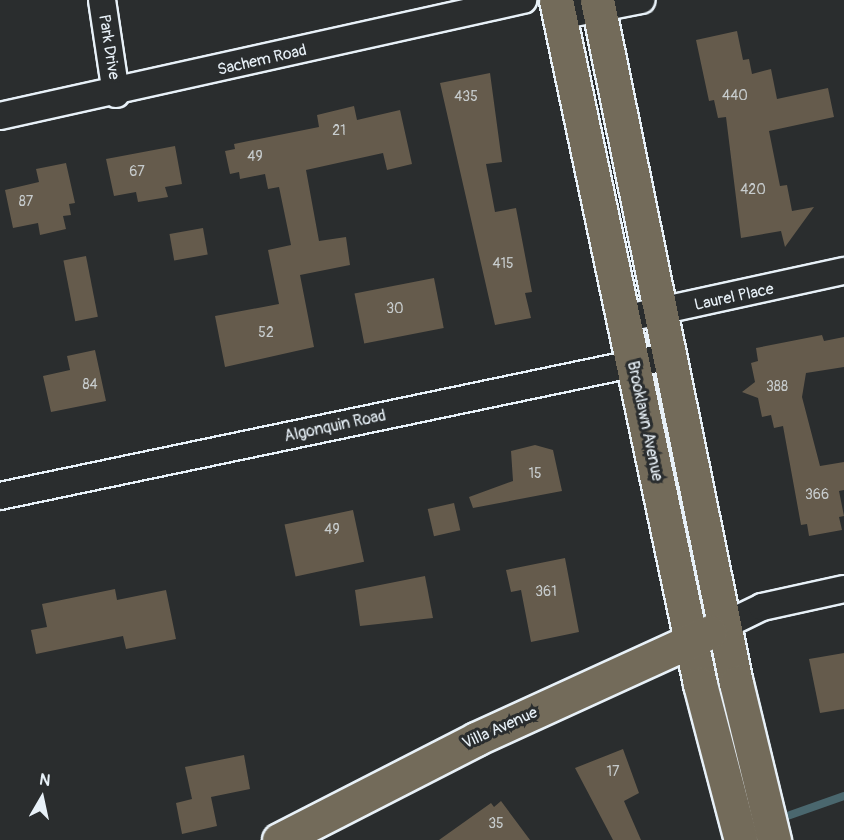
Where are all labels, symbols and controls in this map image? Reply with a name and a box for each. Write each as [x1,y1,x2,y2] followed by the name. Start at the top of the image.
[94,13,124,81] street label: Park Drive
[216,40,308,80] street label: Sachem Road
[722,88,748,104] house number: 440
[454,89,478,105] house number: 435
[332,123,346,139] house number: 21
[247,149,263,165] house number: 49
[129,164,145,180] house number: 67
[740,182,766,198] house number: 420
[19,194,33,210] house number: 87
[492,256,514,272] house number: 415
[692,279,776,315] street label: Laurel Place
[386,301,404,317] house number: 30
[258,325,274,341] house number: 52
[623,359,667,483] street label: Brooklawn Avenue
[82,377,98,393] house number: 84
[766,379,788,395] house number: 388
[282,406,388,446] street label: Algonquin Road
[528,466,542,482] house number: 15
[805,487,829,503] house number: 366
[324,522,340,538] house number: 49
[535,584,557,600] house number: 361
[459,703,541,753] street label: Villa Avenue
[607,764,619,780] house number: 17
[12,768,72,828] north arrow
[38,769,52,791] text: N
[488,816,504,832] house number: 35

